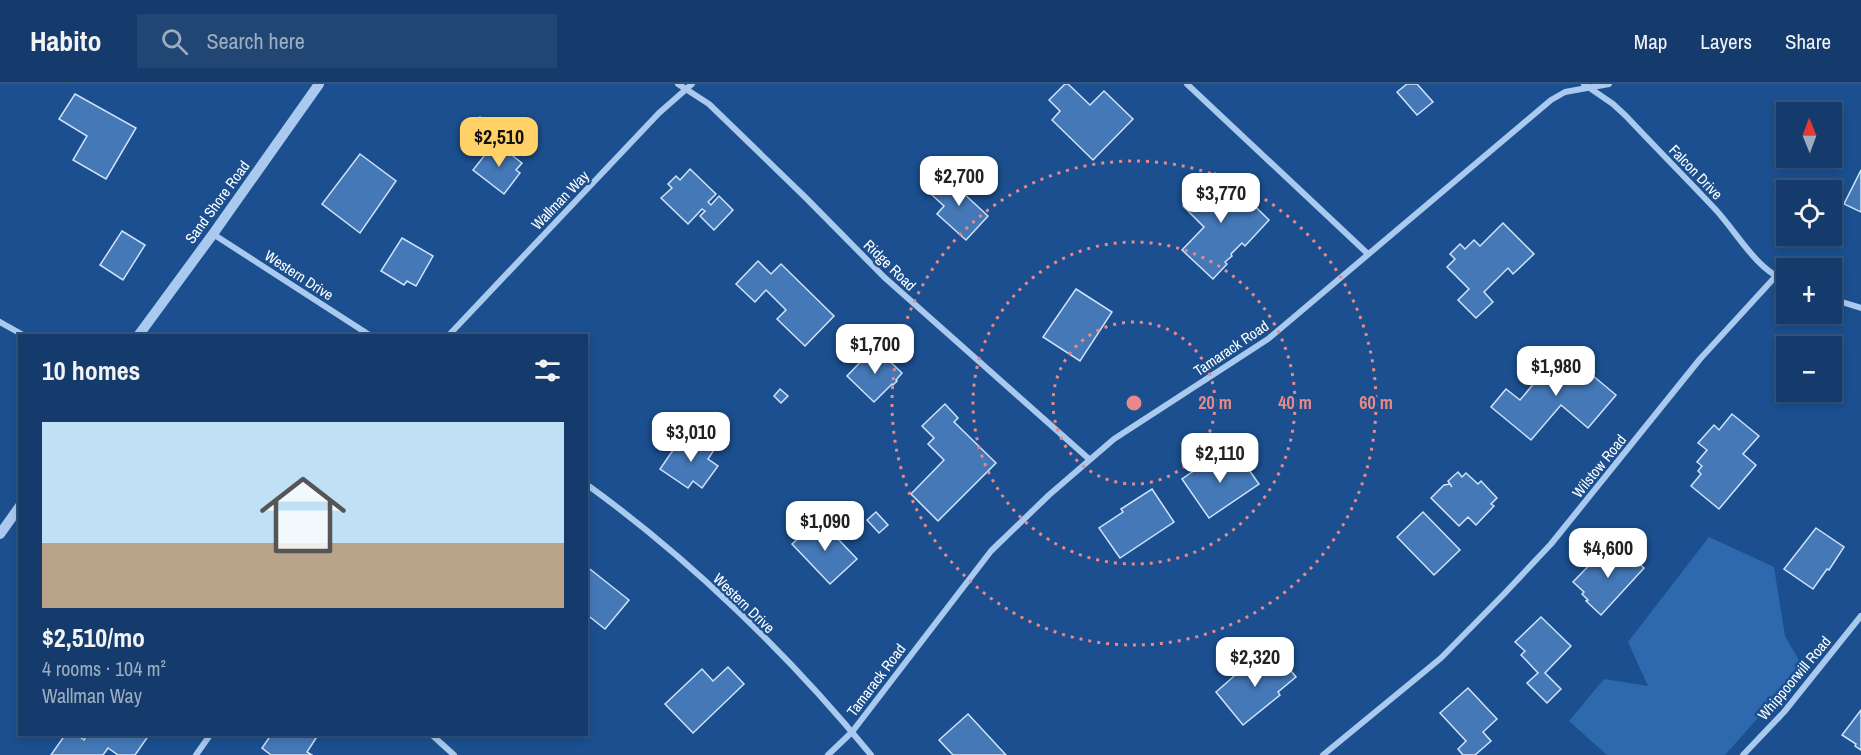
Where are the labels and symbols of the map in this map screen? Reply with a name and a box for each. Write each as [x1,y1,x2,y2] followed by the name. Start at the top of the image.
[1776,102,1842,168] north arrow
[450,117,548,168] pin: $2,510
[1664,140,1728,204] street label: Falcon Drive
[180,156,254,248] street label: Sand Shore Road
[910,156,1008,207] pin: $2,700
[526,165,594,234] street label: Wallman Way
[1172,173,1270,224] pin: $3,770
[859,235,921,295] street label: Ridge Road
[260,245,338,305] street label: Western Drive
[1189,315,1273,381] street label: Tamarack Road
[826,324,924,375] pin: $1,700
[1507,346,1605,397] pin: $1,980
[1198,390,1232,415] text: 20 m
[1278,390,1312,415] text: 40 m
[1359,390,1393,415] text: 60 m
[1124,393,1144,413] centre of rings
[642,412,740,463] pin: $3,010
[1567,430,1631,502] street label: Wilstow Road
[1171,433,1269,484] pin: $2,110
[776,501,874,552] pin: $1,090
[1559,528,1657,579] pin: $4,600
[709,568,780,638] street label: Western Drive
[1753,631,1835,725] street label: Whippoorwill Road
[1206,637,1304,688] pin: $2,320
[842,639,910,721] street label: Tamarack Road

